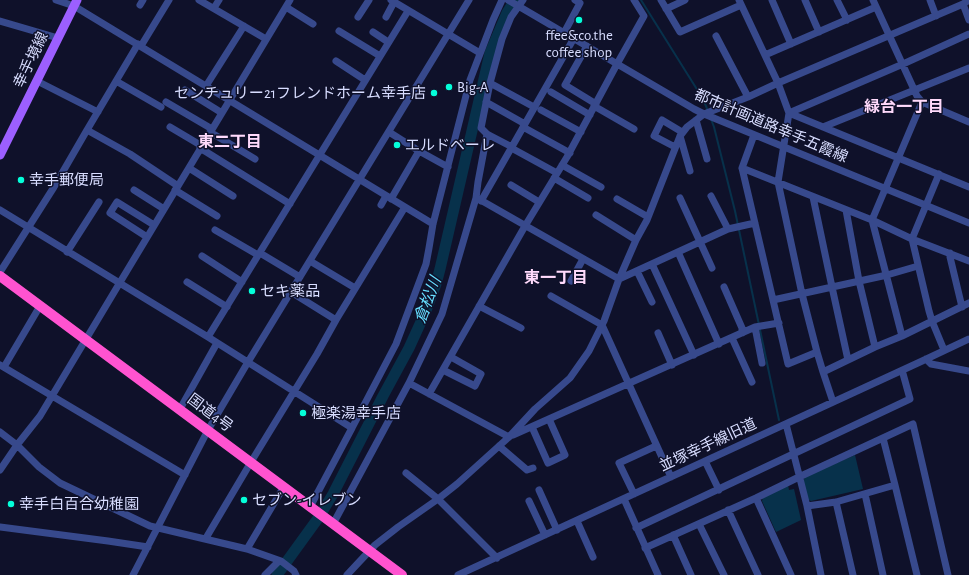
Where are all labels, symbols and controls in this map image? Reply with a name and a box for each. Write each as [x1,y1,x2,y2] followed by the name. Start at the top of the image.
[574,15,584,25] marker: ffee&co.the coffee shop
[545,26,613,61] place label: ffee&co.the coffee shop
[10,29,52,91] street label: 幸手境線
[457,78,489,96] place label: Big-A
[444,82,454,92] marker: Big-A
[174,84,426,102] place label: センチュリー21フレンドホーム幸手店
[692,85,850,167] street label: 都市計画道路幸手五霞線
[429,88,439,98] marker: センチュリー21フレンドホーム幸手店
[864,97,944,117] district label: 緑台一丁目
[198,132,262,152] district label: 東二丁目
[405,136,495,154] place label: エルドベーレ
[392,140,402,150] marker: エルドベーレ
[29,171,104,189] place label: 幸手郵便局
[16,175,26,185] marker: 幸手郵便局
[524,268,588,288] district label: 東一丁目
[410,274,446,326] water label: 倉松川
[260,282,320,300] place label: セキ薬品
[247,286,257,296] marker: セキ薬品
[184,390,236,436] street label: 国道4号
[311,404,401,422] place label: 極楽湯幸手店
[298,408,308,418] marker: 極楽湯幸手店
[657,415,759,475] street label: 並塚幸手線旧道
[252,491,362,509] place label: セブン-イレブン
[19,495,139,513] place label: 幸手白百合幼稚園
[239,495,249,505] marker: セブン-イレブン
[6,499,16,509] marker: 幸手白百合幼稚園

